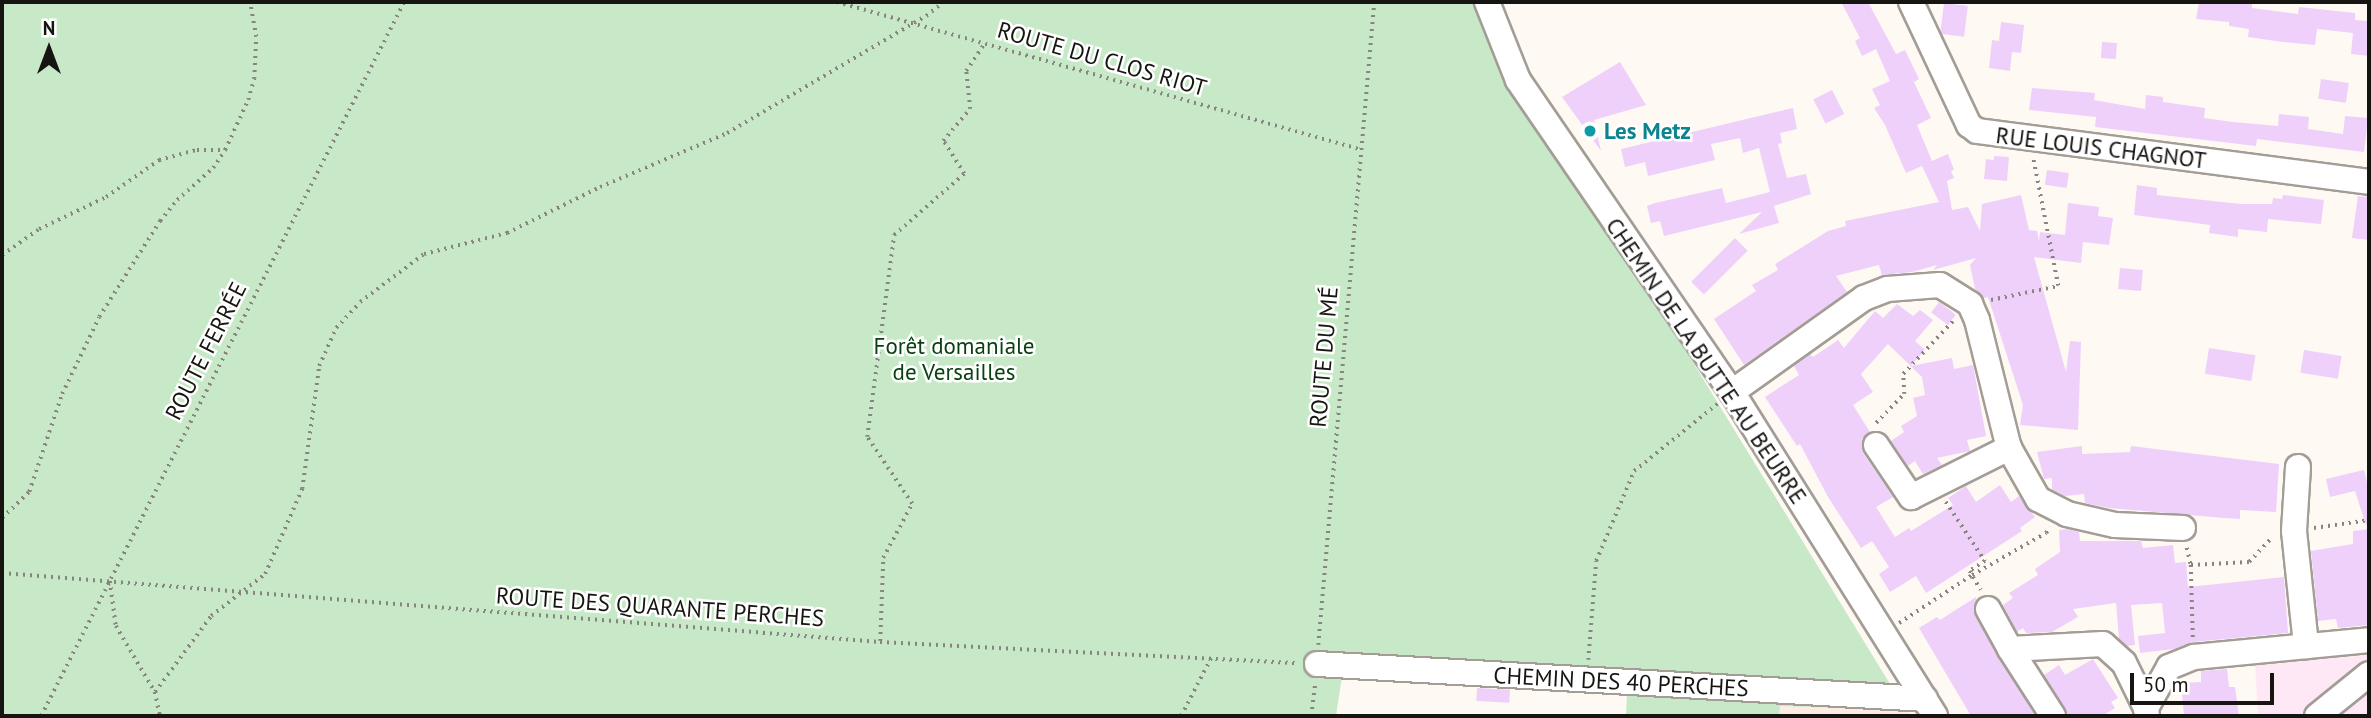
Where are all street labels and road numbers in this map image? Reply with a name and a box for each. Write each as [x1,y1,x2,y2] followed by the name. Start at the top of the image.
[994,16,1210,102] street label: ROUTE DU CLOS RIOT
[1994,121,2208,175] street label: RUE LOUIS CHAGNOT
[1599,212,1813,510] street label: CHEMIN DE LA BUTTE AU BEURRE
[159,278,253,424] street label: ROUTE FERRÉE
[1304,285,1344,429] street label: ROUTE DU MÉ
[495,582,825,632] street label: ROUTE DES QUARANTE PERCHES
[1493,662,1749,702] street label: CHEMIN DES 40 PERCHES

